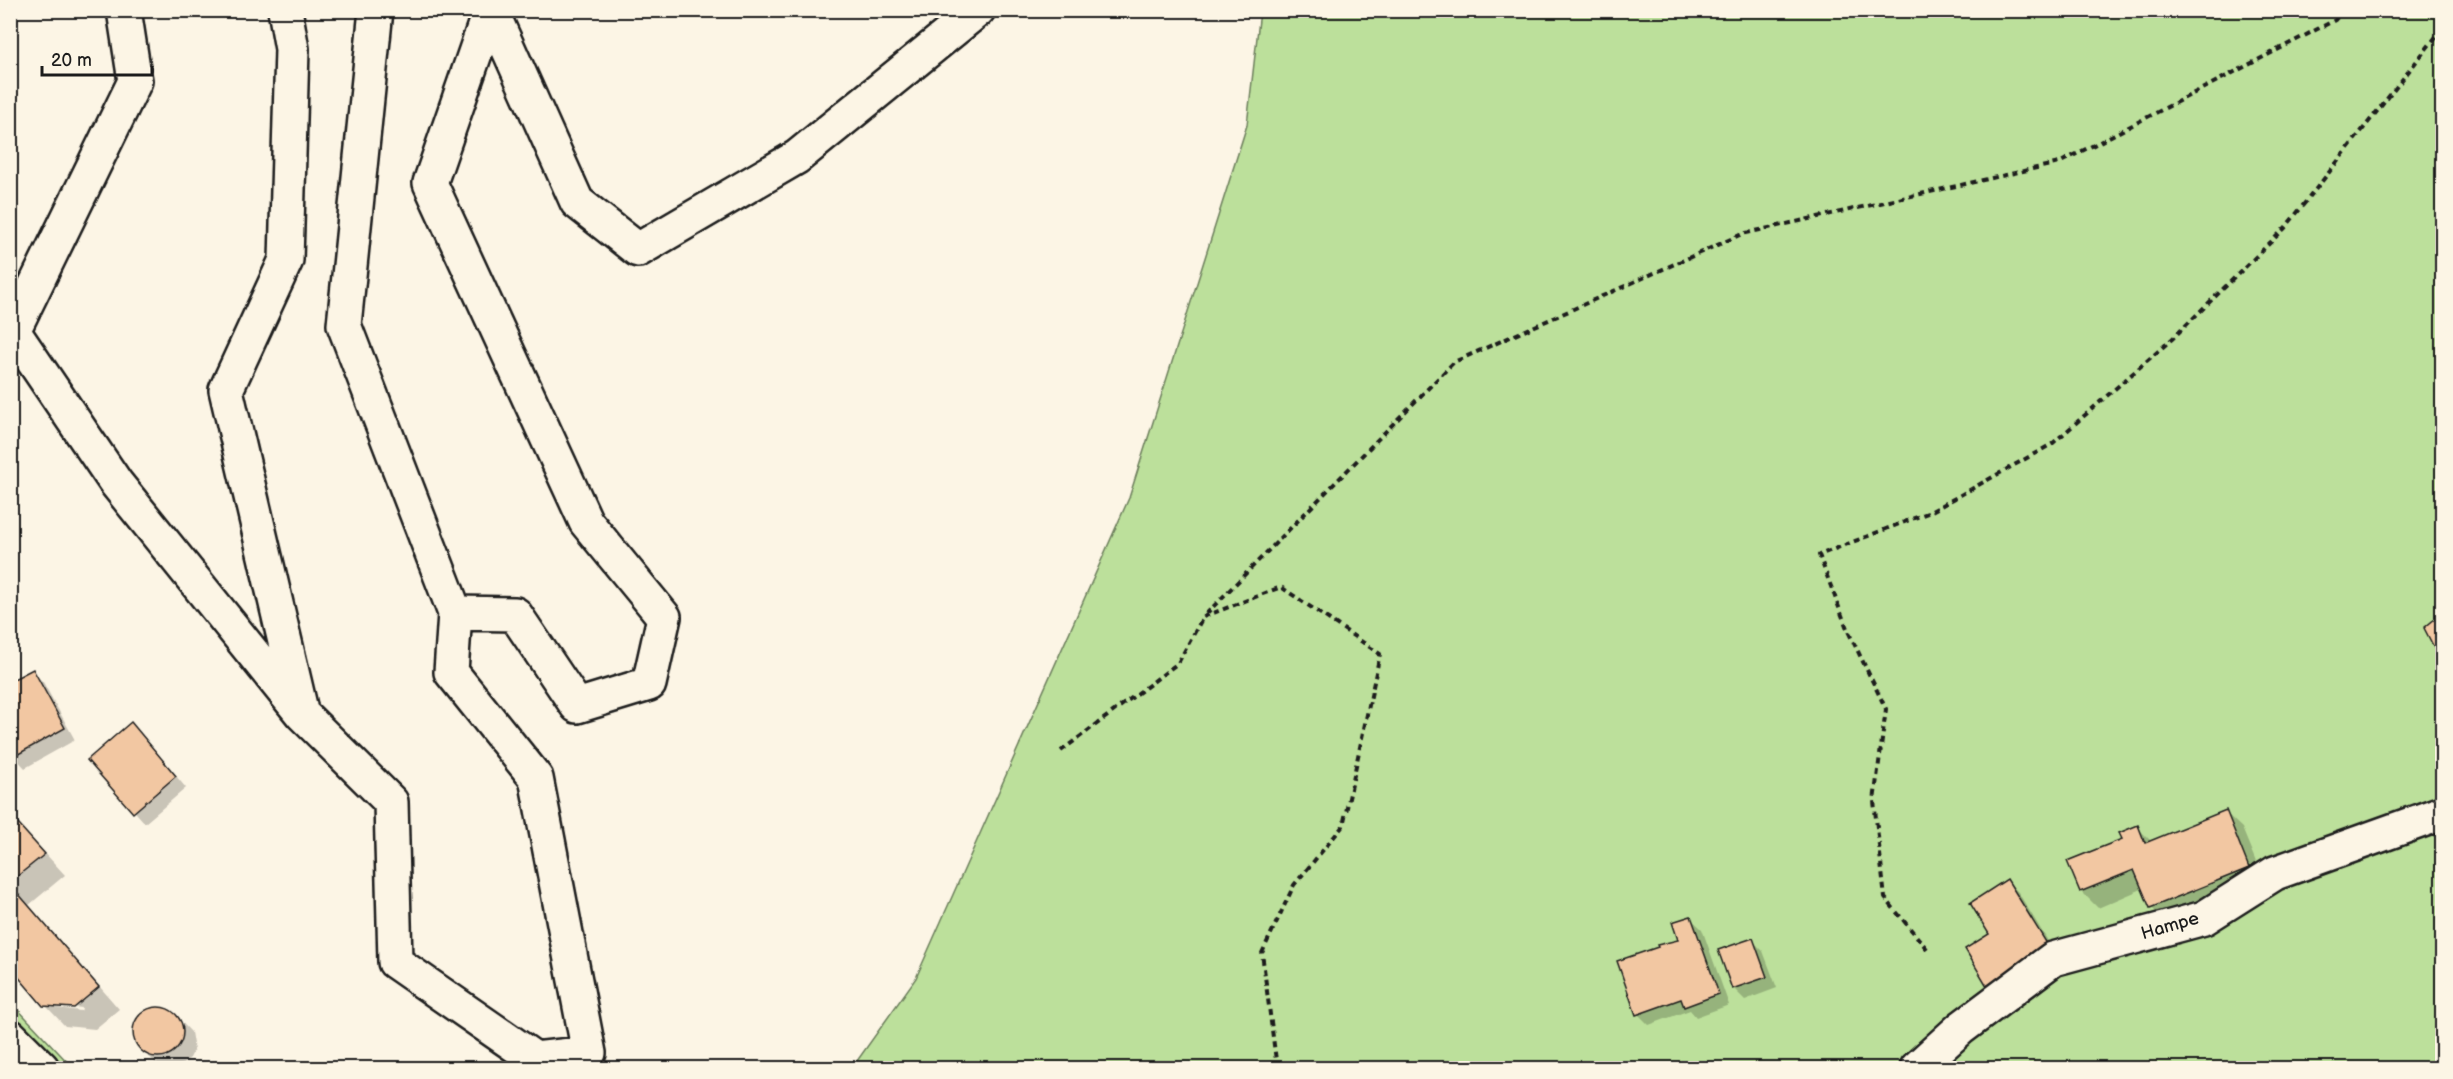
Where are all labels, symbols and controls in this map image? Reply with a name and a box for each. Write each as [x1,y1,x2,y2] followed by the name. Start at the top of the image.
[42,39,152,77] scale bar
[51,50,92,71] text: 20 m
[2139,908,2202,944] street label: Hampe

